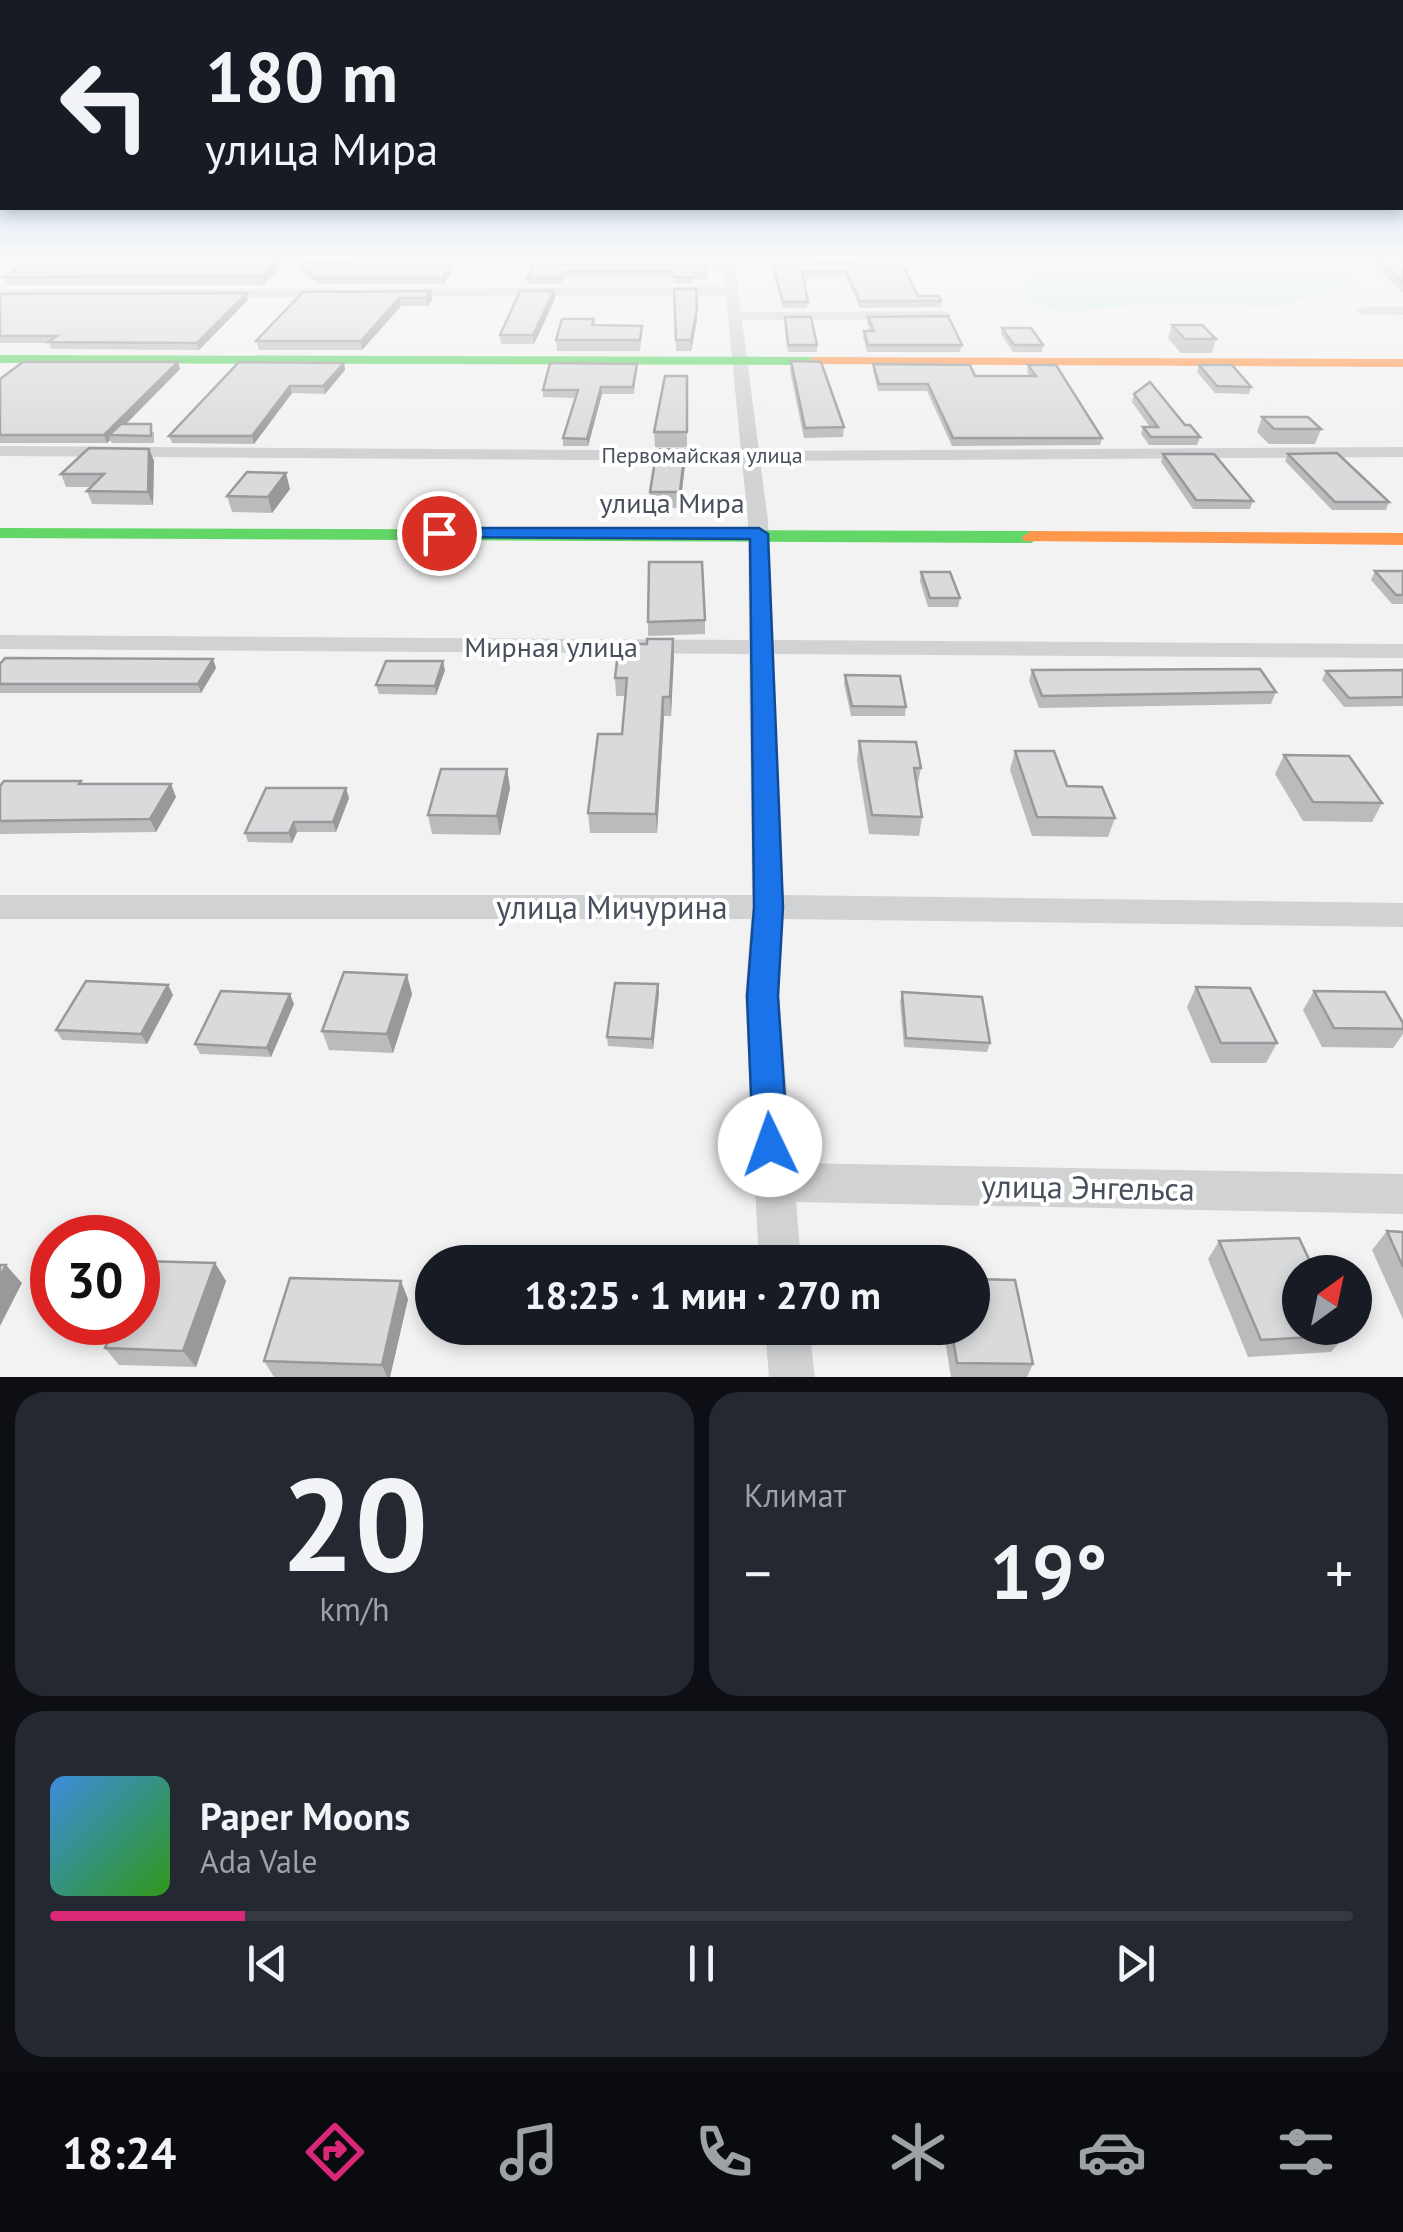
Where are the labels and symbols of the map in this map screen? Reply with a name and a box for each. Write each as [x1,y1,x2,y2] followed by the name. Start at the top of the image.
[601,441,803,469] street label: Первомайская улица
[599,484,745,521] street label: улица Мира
[397,491,482,576] pin
[464,628,638,665] street label: Мирная улица
[496,886,728,928] street label: улица Мичурина
[718,1093,822,1197] position arrow
[981,1164,1195,1210] street label: улица Энгельса
[30,1215,160,1345] speed limit sign: 30
[1282,1255,1372,1345] north arrow

